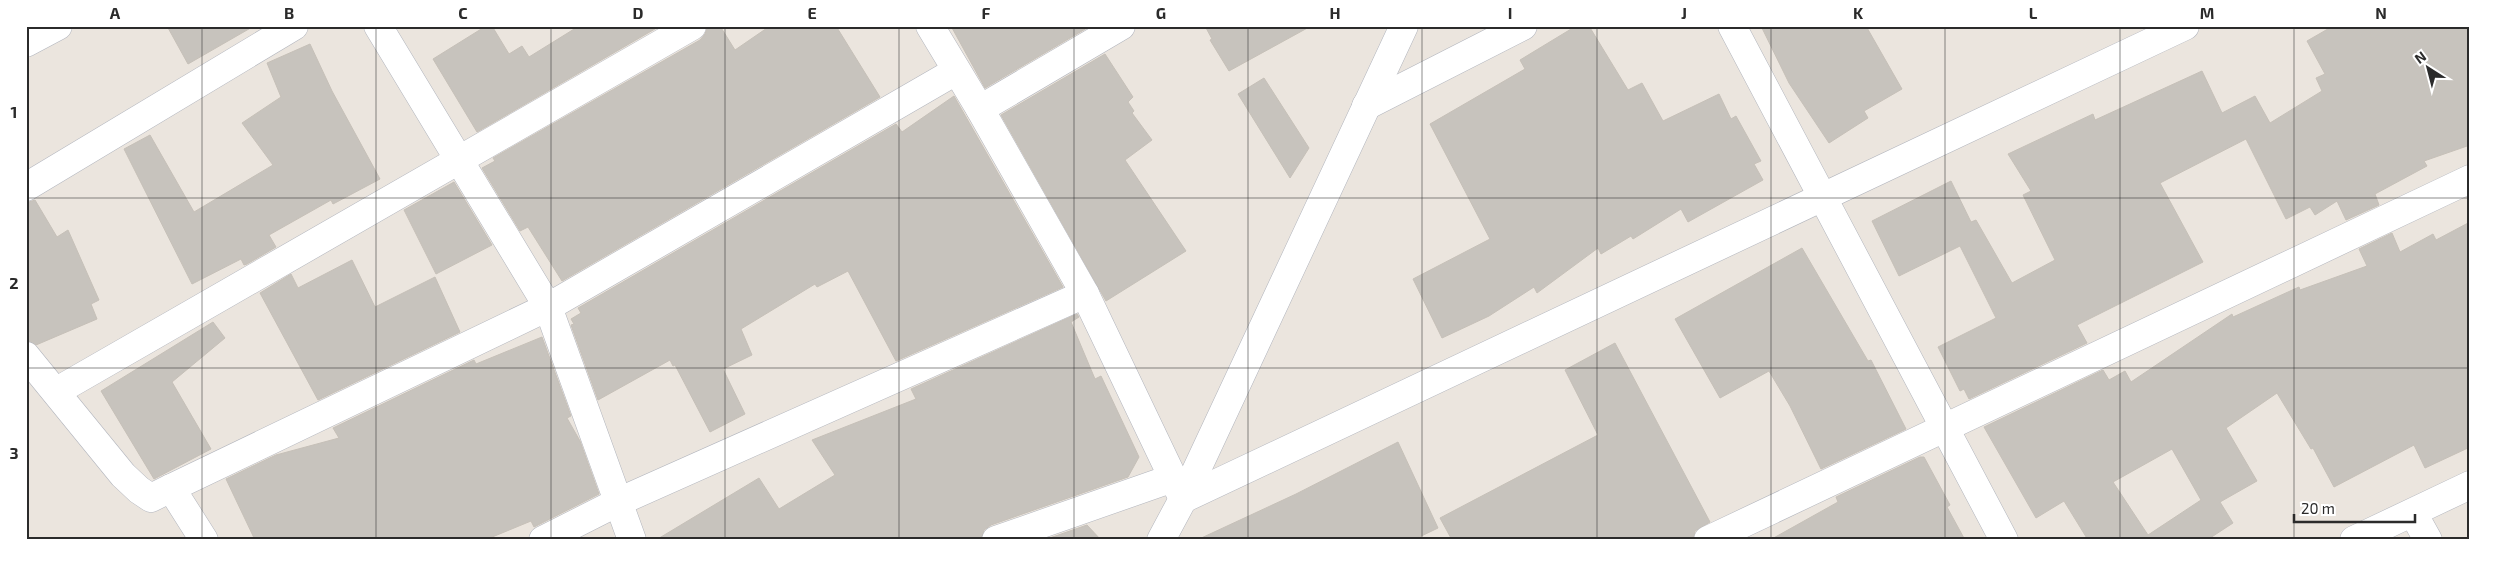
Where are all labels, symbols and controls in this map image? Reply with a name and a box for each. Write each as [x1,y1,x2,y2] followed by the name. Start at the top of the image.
[110,3,121,22] text: A
[284,3,294,22] text: B
[458,3,468,22] text: C
[633,3,644,22] text: D
[807,3,817,22] text: E
[982,3,991,22] text: F
[1156,3,1166,22] text: G
[1329,3,1341,22] text: H
[1508,3,1512,22] text: I
[1681,3,1687,22] text: J
[1853,3,1864,22] text: K
[2029,3,2038,22] text: L
[2200,3,2214,22] text: M
[2375,3,2387,22] text: N
[2404,42,2454,92] north arrow
[2411,47,2429,67] text: N
[11,102,17,121] text: 1
[9,273,19,292] text: 2
[9,443,19,462] text: 3
[2294,491,2415,523] scale bar
[2301,499,2335,517] text: 20 m

